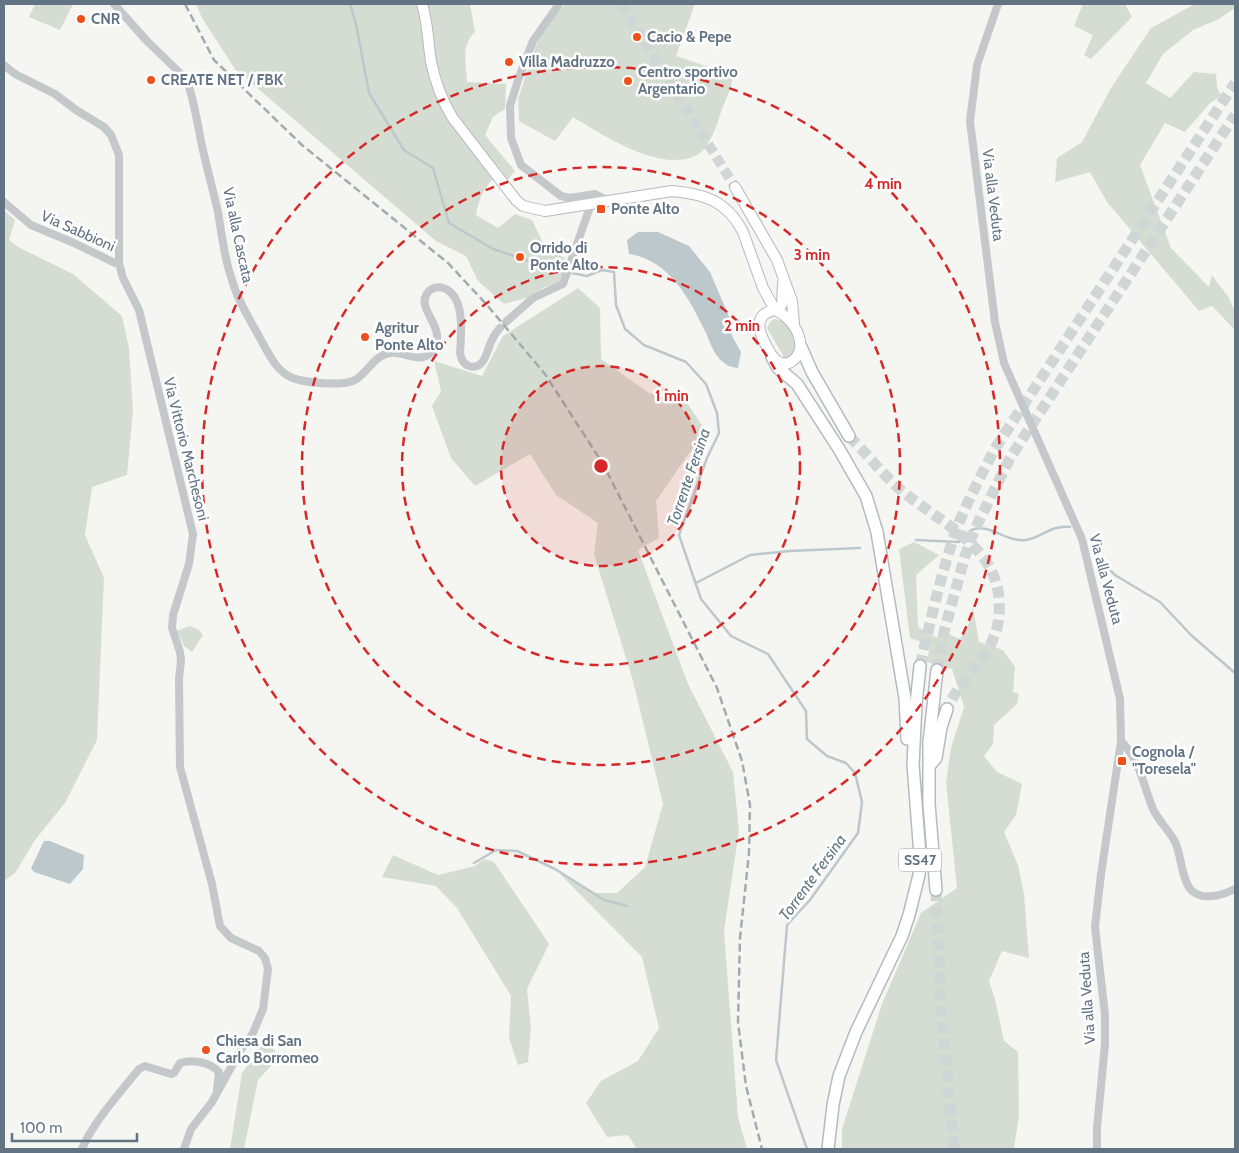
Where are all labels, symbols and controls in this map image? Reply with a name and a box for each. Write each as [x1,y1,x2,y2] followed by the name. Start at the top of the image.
[91,10,121,28] place label: CNR
[75,13,87,25] marker: CNR
[647,28,732,46] place label: Cacio & Pepe
[631,31,643,43] marker: Cacio & Pepe
[519,53,615,71] place label: Villa Madruzzo
[503,56,515,68] marker: Villa Madruzzo
[638,63,738,98] place label: Centro sportivo Argentario
[161,71,284,89] place label: CREATE NET / FBK
[145,74,157,86] marker: CREATE NET / FBK
[622,75,634,87] marker: Centro sportivo Argentario
[978,148,1008,243] street label: Via alla Veduta
[864,175,902,193] text: 4 min
[219,186,257,285] street label: Via alla Cascata
[611,200,680,218] place label: Ponte Alto
[595,203,607,215] marker: Ponte Alto
[38,207,118,255] street label: Via Sabbioni
[530,239,599,274] place label: Orrido di Ponte Alto
[794,246,830,264] text: 3 min
[514,251,526,263] marker: Orrido di Ponte Alto
[724,317,760,335] text: 2 min
[375,319,444,354] place label: Agritur Ponte Alto
[359,331,371,343] marker: Agritur Ponte Alto
[159,376,213,522] street label: Via Vittorio Marchesoni
[655,387,689,405] text: 1 min
[663,426,714,529] water label: Torrente Fersina
[592,457,610,475] centre of rings
[1085,532,1127,627] street label: Via alla Veduta
[1132,743,1196,778] place label: Cognola / "Toresela"
[1116,755,1128,767] marker: Cognola / "Toresela"
[775,830,850,924] water label: Torrente Fersina
[899,848,941,872] road number: SS47
[1075,950,1099,1045] street label: Via alla Veduta
[216,1032,319,1067] place label: Chiesa di San Carlo Borromeo
[200,1044,212,1056] marker: Chiesa di San Carlo Borromeo
[12,1110,138,1142] scale bar
[20,1119,62,1137] text: 100 m

